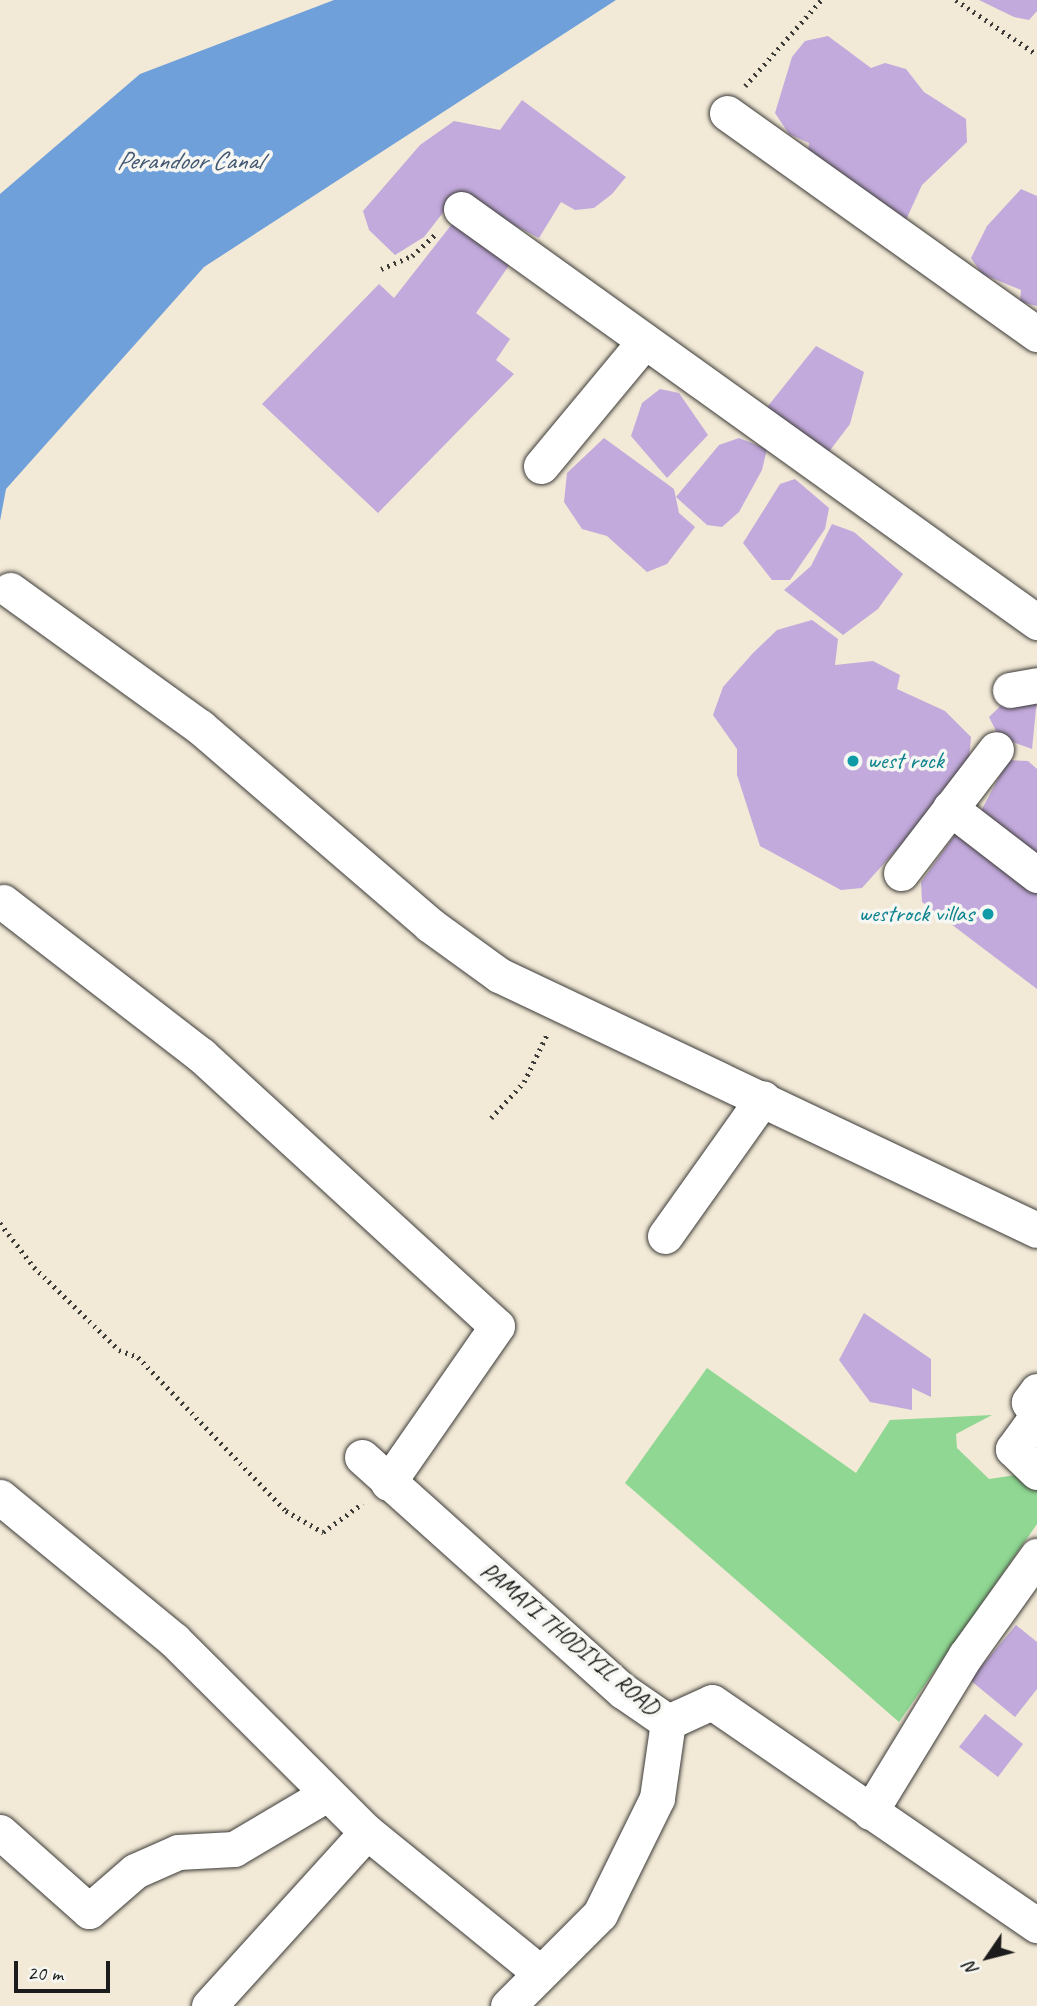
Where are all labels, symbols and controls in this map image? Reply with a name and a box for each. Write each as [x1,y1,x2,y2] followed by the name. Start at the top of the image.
[116,145,262,177] water label: Perandoor Canal
[867,747,943,775] place label: west rock
[845,753,861,769] marker: west rock
[859,900,974,928] place label: westrock villas
[980,906,996,922] marker: westrock villas
[474,1556,666,1722] street label: PAMATI THODIYIL ROAD
[953,1922,1023,1992] north arrow
[18,1946,114,1990] scale bar
[958,1957,984,1981] text: N
[27,1960,63,1986] text: 20 m

